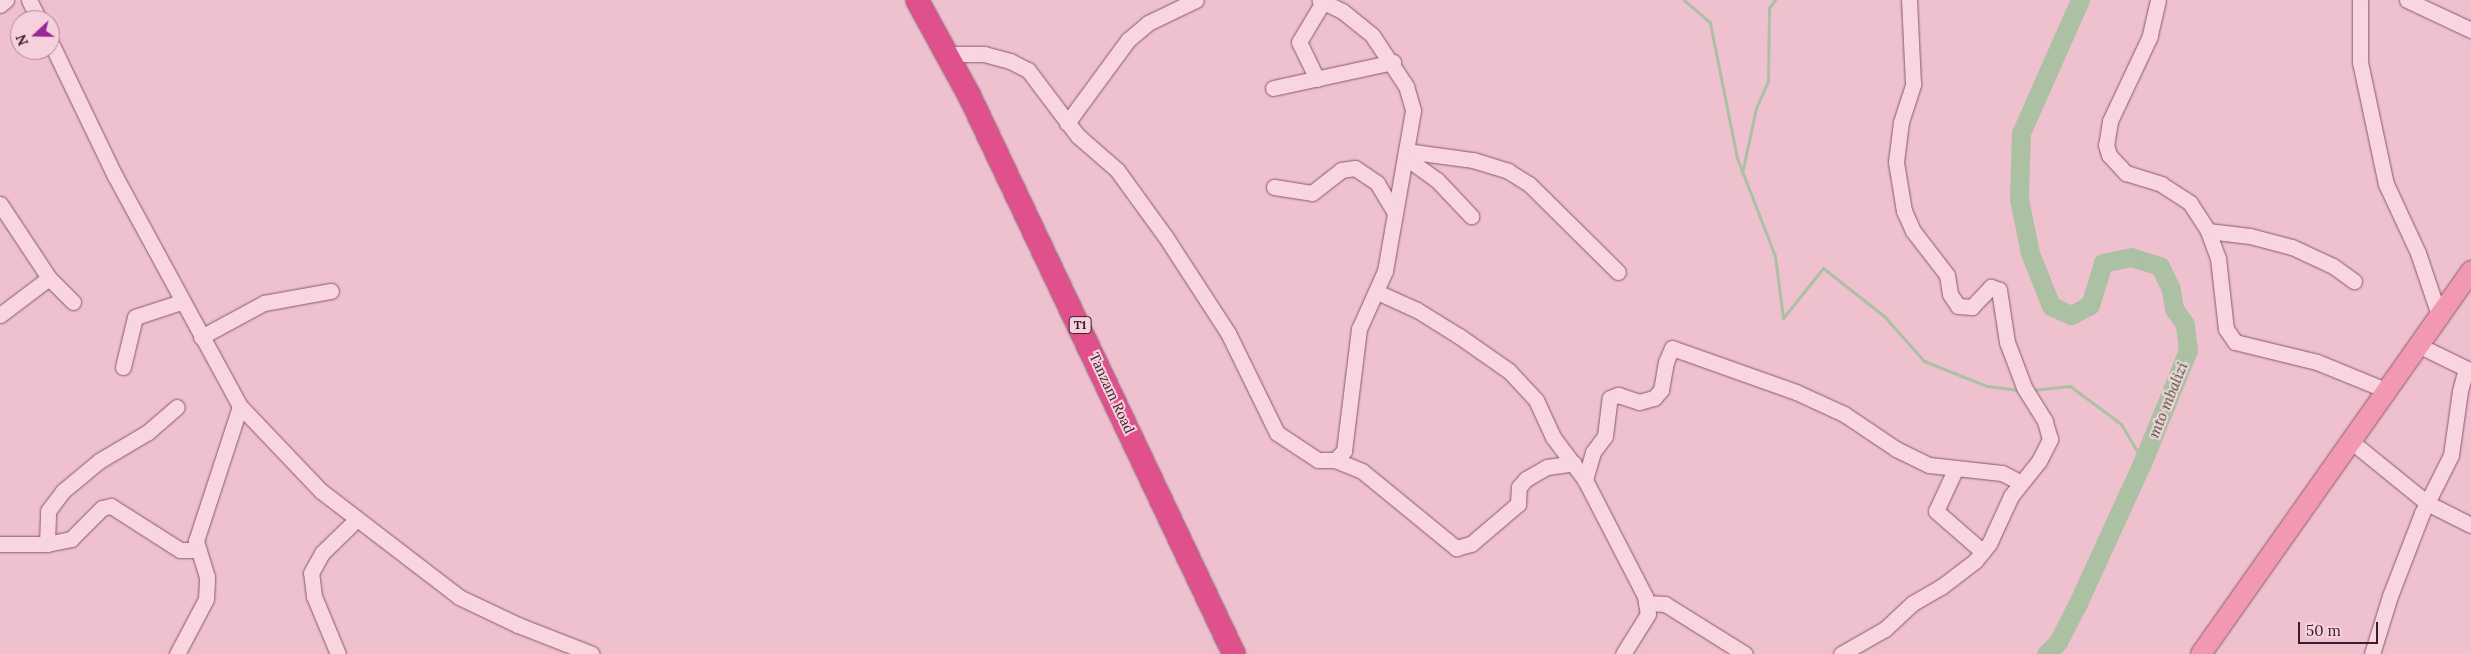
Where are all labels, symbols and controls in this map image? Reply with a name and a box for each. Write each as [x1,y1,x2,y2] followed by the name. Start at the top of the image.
[10,10,60,60] north arrow
[12,32,32,48] text: N
[1068,316,1092,334] road number: T1
[1086,350,1138,436] street label: Tanzam Road
[2145,359,2191,441] water label: mto mbalizi
[2301,612,2381,644] scale bar
[2306,621,2341,640] text: 50 m

